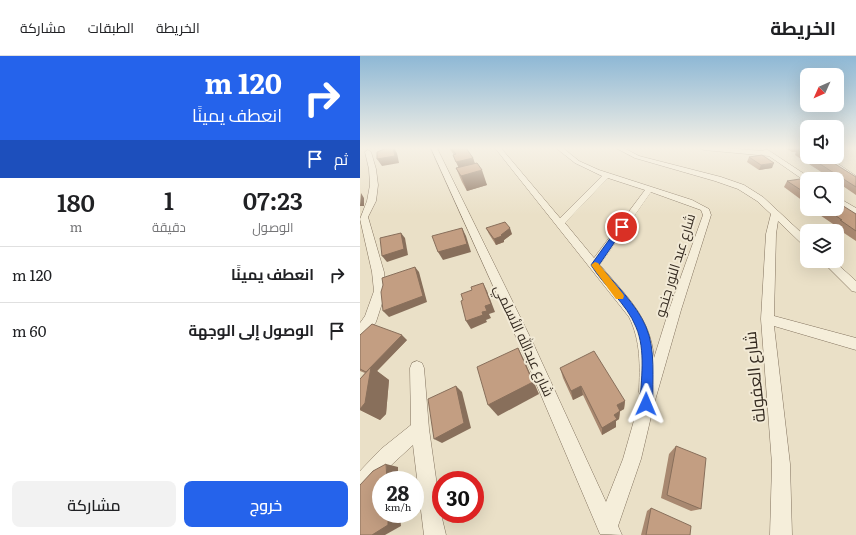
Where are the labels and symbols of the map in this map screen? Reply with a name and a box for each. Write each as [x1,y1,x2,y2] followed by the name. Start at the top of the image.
[800,68,844,112] north arrow
[605,210,639,244] pin
[649,211,699,319] street label: شارع عبد النور جنحو
[488,281,560,401] street label: شارع عبدالله الأسلمي
[736,330,771,424] street label: شارع العفولة
[625,383,667,425] position arrow
[432,471,484,523] speed limit sign: 30

